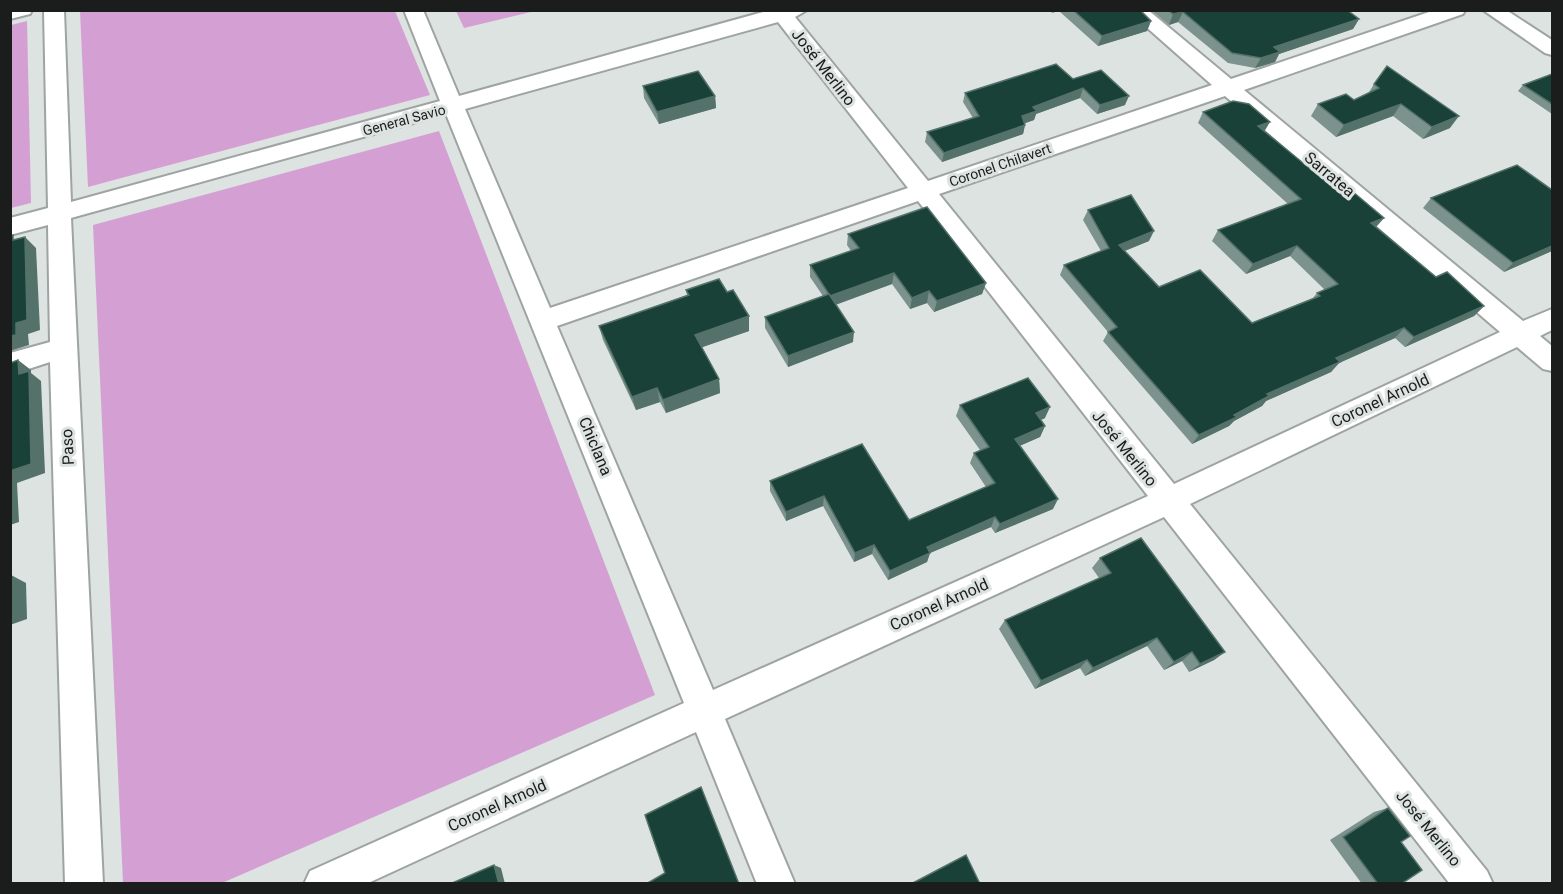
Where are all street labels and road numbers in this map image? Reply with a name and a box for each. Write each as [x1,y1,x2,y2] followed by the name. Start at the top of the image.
[788,25,859,110] street label: José Merlino
[361,101,447,139] street label: General Savio
[947,140,1053,190] street label: Coronel Chilavert
[1301,148,1359,201] street label: Sarratea
[1328,369,1432,431] street label: Coronel Arnold
[1088,406,1161,490] street label: José Merlino
[575,414,616,478] street label: Chiclana
[57,428,78,465] street label: Paso
[887,574,991,635] street label: Coronel Arnold
[445,775,549,836] street label: Coronel Arnold
[1392,786,1465,870] street label: José Merlino

